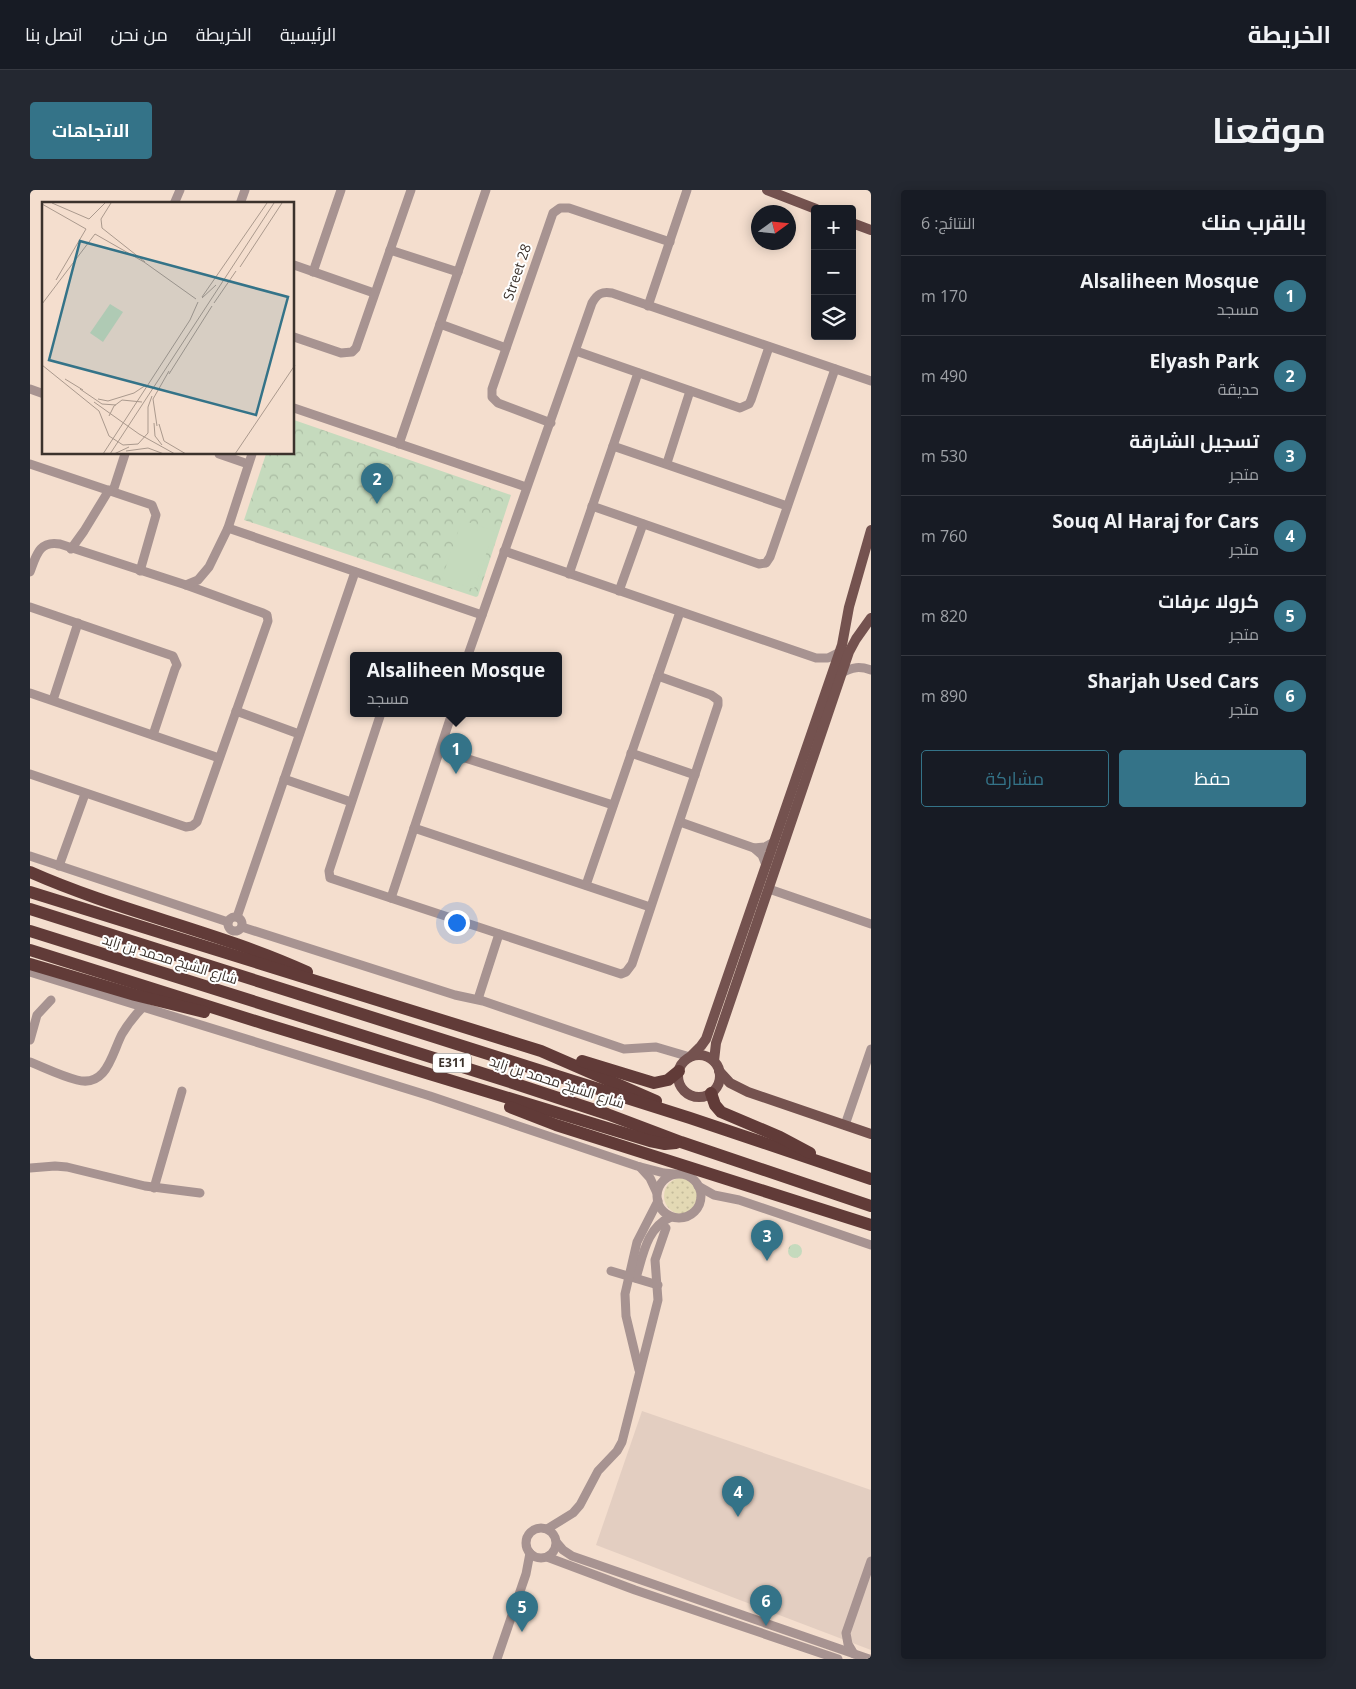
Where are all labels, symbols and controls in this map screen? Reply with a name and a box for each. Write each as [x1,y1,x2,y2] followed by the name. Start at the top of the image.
[1248,17,1331,50] text: الخريطة
[25,22,83,46] text: اتصل بنا
[111,22,168,46] text: من نحن
[196,22,252,46] text: الخريطة
[280,22,336,46] text: الرئيسية
[30,102,152,159] button: الاتجاهات
[1212,106,1326,153] text: موقعنا
[42,202,295,455] inset map
[751,205,796,250] north arrow
[811,205,856,340] map controls
[811,205,856,250] button: +
[1201,208,1306,236] text: بالقرب منك
[921,212,976,234] text: النتائج: 6
[498,241,535,303] street label: Street 28
[811,250,856,295] button: −
[1080,268,1259,294] text: Alsaliheen Mosque
[921,285,967,307] text: 170 m
[1285,285,1295,307] text: 1
[811,295,856,340] button: layers
[1217,298,1259,320] text: مسجد
[1150,348,1259,374] text: Elyash Park
[921,365,967,387] text: 490 m
[1285,365,1295,387] text: 2
[1218,378,1259,400] text: حديقة
[1129,428,1259,454] text: تسجيل الشارقة
[921,445,967,467] text: 530 m
[1285,445,1295,467] text: 3
[361,463,393,504] pin: 2
[1230,463,1259,485] text: متجر
[1052,508,1259,534] text: Souq Al Haraj for Cars
[921,525,967,547] text: 760 m
[1285,525,1295,547] text: 4
[1230,538,1259,560] text: متجر
[1158,588,1259,614] text: كرولا عرفات
[921,605,967,627] text: 820 m
[1285,605,1295,627] text: 5
[1230,623,1259,645] text: متجر
[350,652,562,717] popup
[367,657,545,683] text: Alsaliheen Mosque
[1088,668,1259,694] text: Sharjah Used Cars
[921,685,967,707] text: 890 m
[1285,685,1295,707] text: 6
[367,687,409,709] text: مسجد
[1230,698,1259,720] text: متجر
[440,733,472,774] pin: 1
[921,750,1109,807] button: مشاركة
[1119,750,1306,807] button: حفظ
[444,910,470,936] your location
[100,929,240,988] street label: شارع الشيخ محمد بن زايد
[487,1051,627,1112] street label: شارع الشيخ محمد بن زايد
[433,1054,471,1072] road number: E311
[751,1220,783,1261] pin: 3
[722,1476,754,1517] pin: 4
[750,1585,782,1626] pin: 6
[506,1591,538,1632] pin: 5

